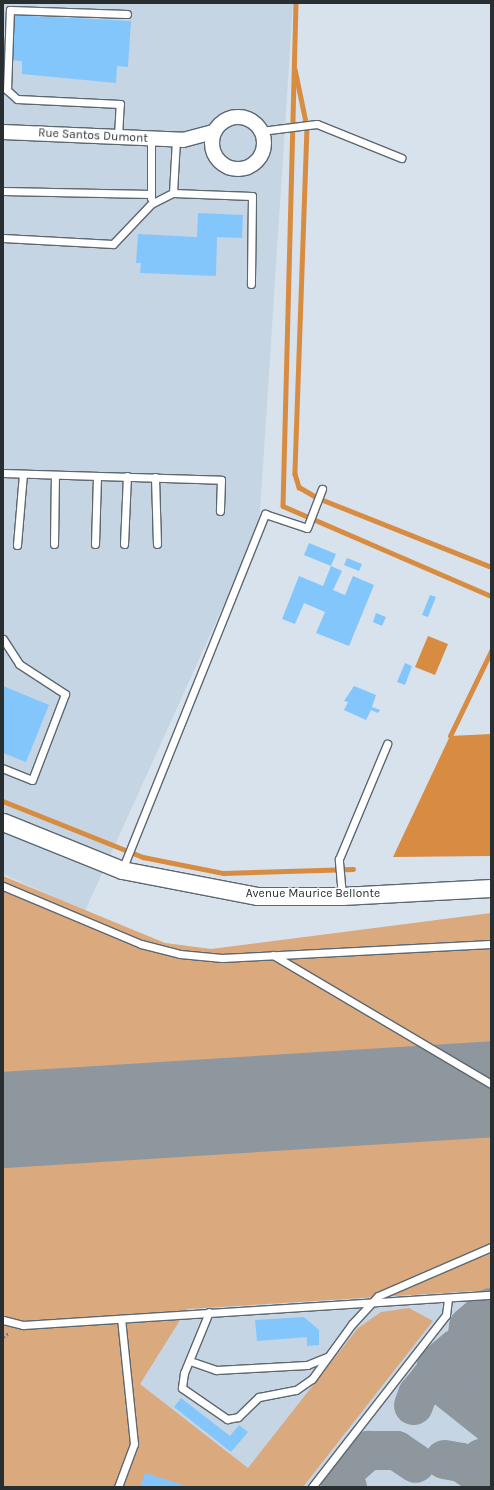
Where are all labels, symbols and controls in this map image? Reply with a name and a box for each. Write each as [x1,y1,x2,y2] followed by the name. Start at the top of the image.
[38,126,148,146] street label: Rue Santos Dumont
[246,887,380,901] street label: Avenue Maurice Bellonte

